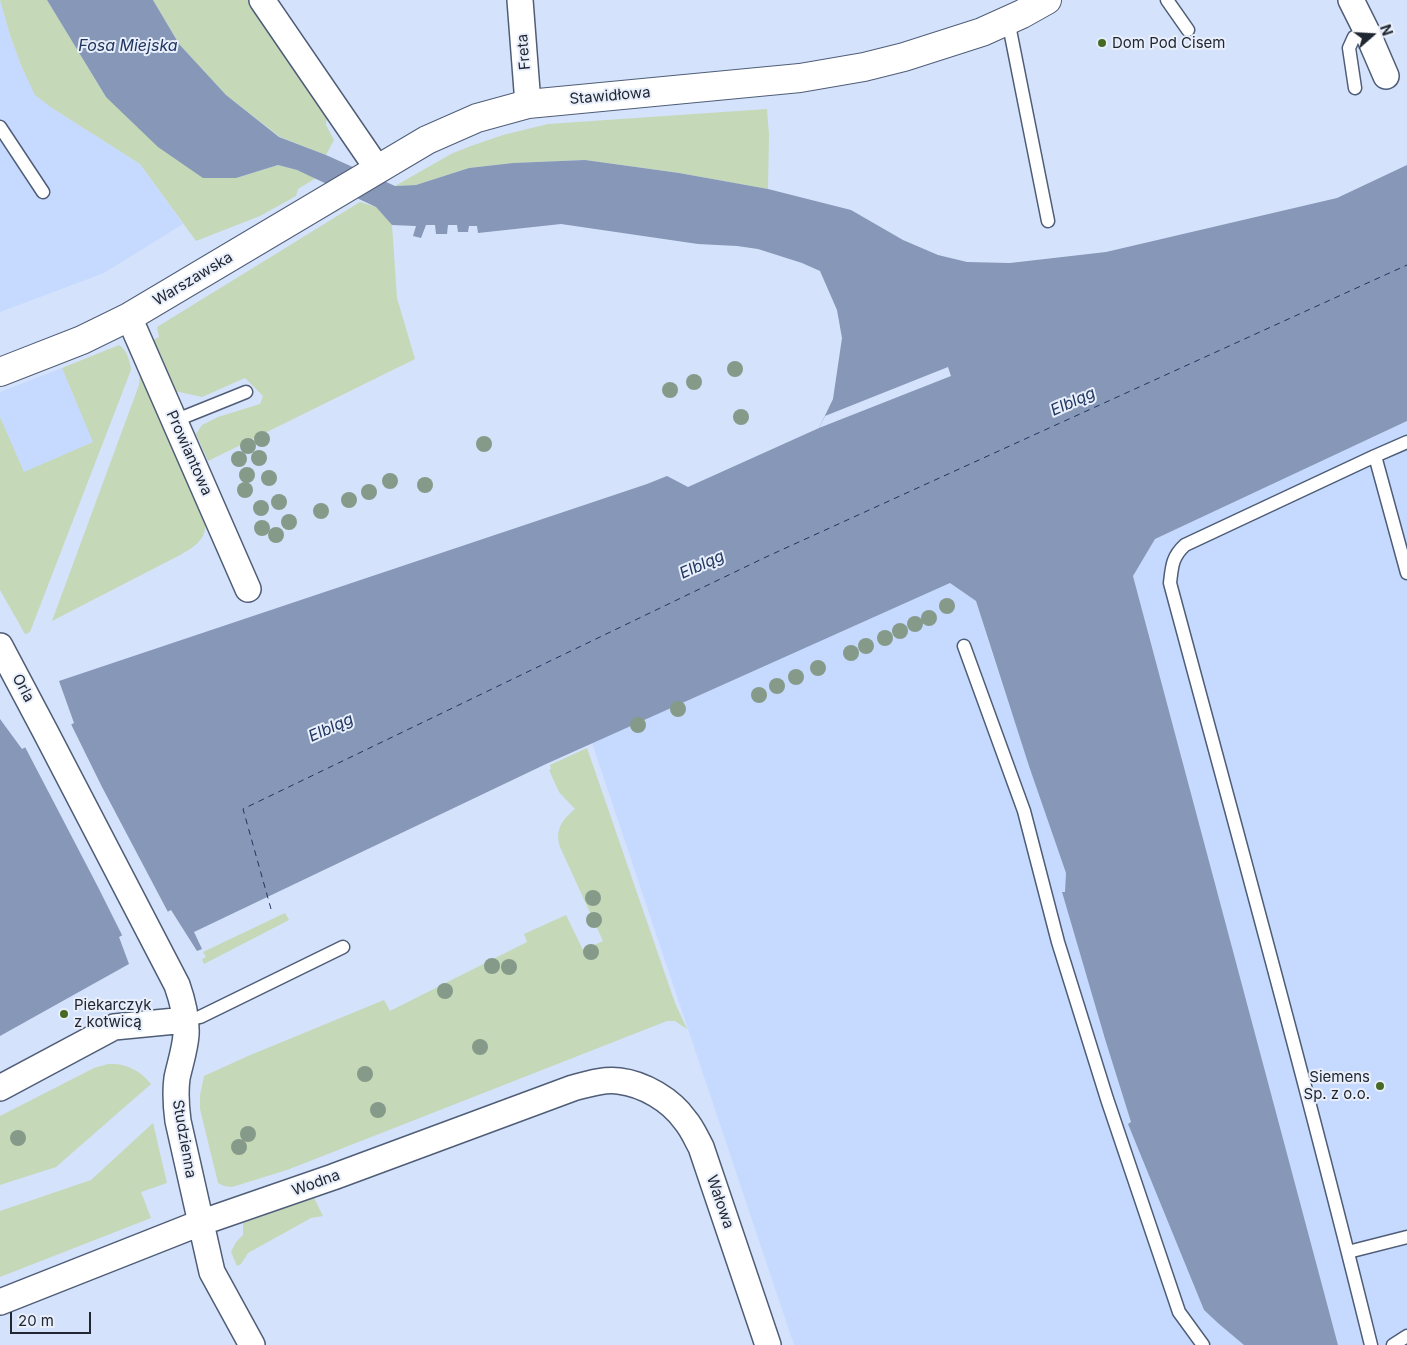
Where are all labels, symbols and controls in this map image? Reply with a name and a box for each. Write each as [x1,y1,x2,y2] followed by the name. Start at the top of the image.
[1347,10,1397,60] north arrow
[1377,22,1396,38] text: N
[513,33,535,71] street label: Freta
[1112,34,1225,52] place label: Dom Pod Cisem
[78,36,178,56] water label: Fosa Miejska
[1096,37,1108,49] marker: Dom Pod Cisem
[569,83,651,109] street label: Stawidłowa
[150,248,236,310] street label: Warszawska
[1048,384,1098,420] water label: Elbląg
[162,408,216,498] street label: Prowiantowa
[677,547,727,583] water label: Elbląg
[8,671,38,705] street label: Orla
[306,710,356,746] water label: Elbląg
[74,996,151,1031] place label: Piekarczyk z kotwicą
[58,1008,70,1020] marker: Piekarczyk z kotwicą
[1304,1068,1370,1103] place label: Siemens Sp. z o.o.
[1374,1080,1386,1092] marker: Siemens Sp. z o.o.
[168,1098,200,1180] street label: Studzienna
[290,1166,342,1200] street label: Wodna
[702,1173,738,1231] street label: Wałowa
[12,1302,94,1334] scale bar
[18,1311,54,1330] text: 20 m

